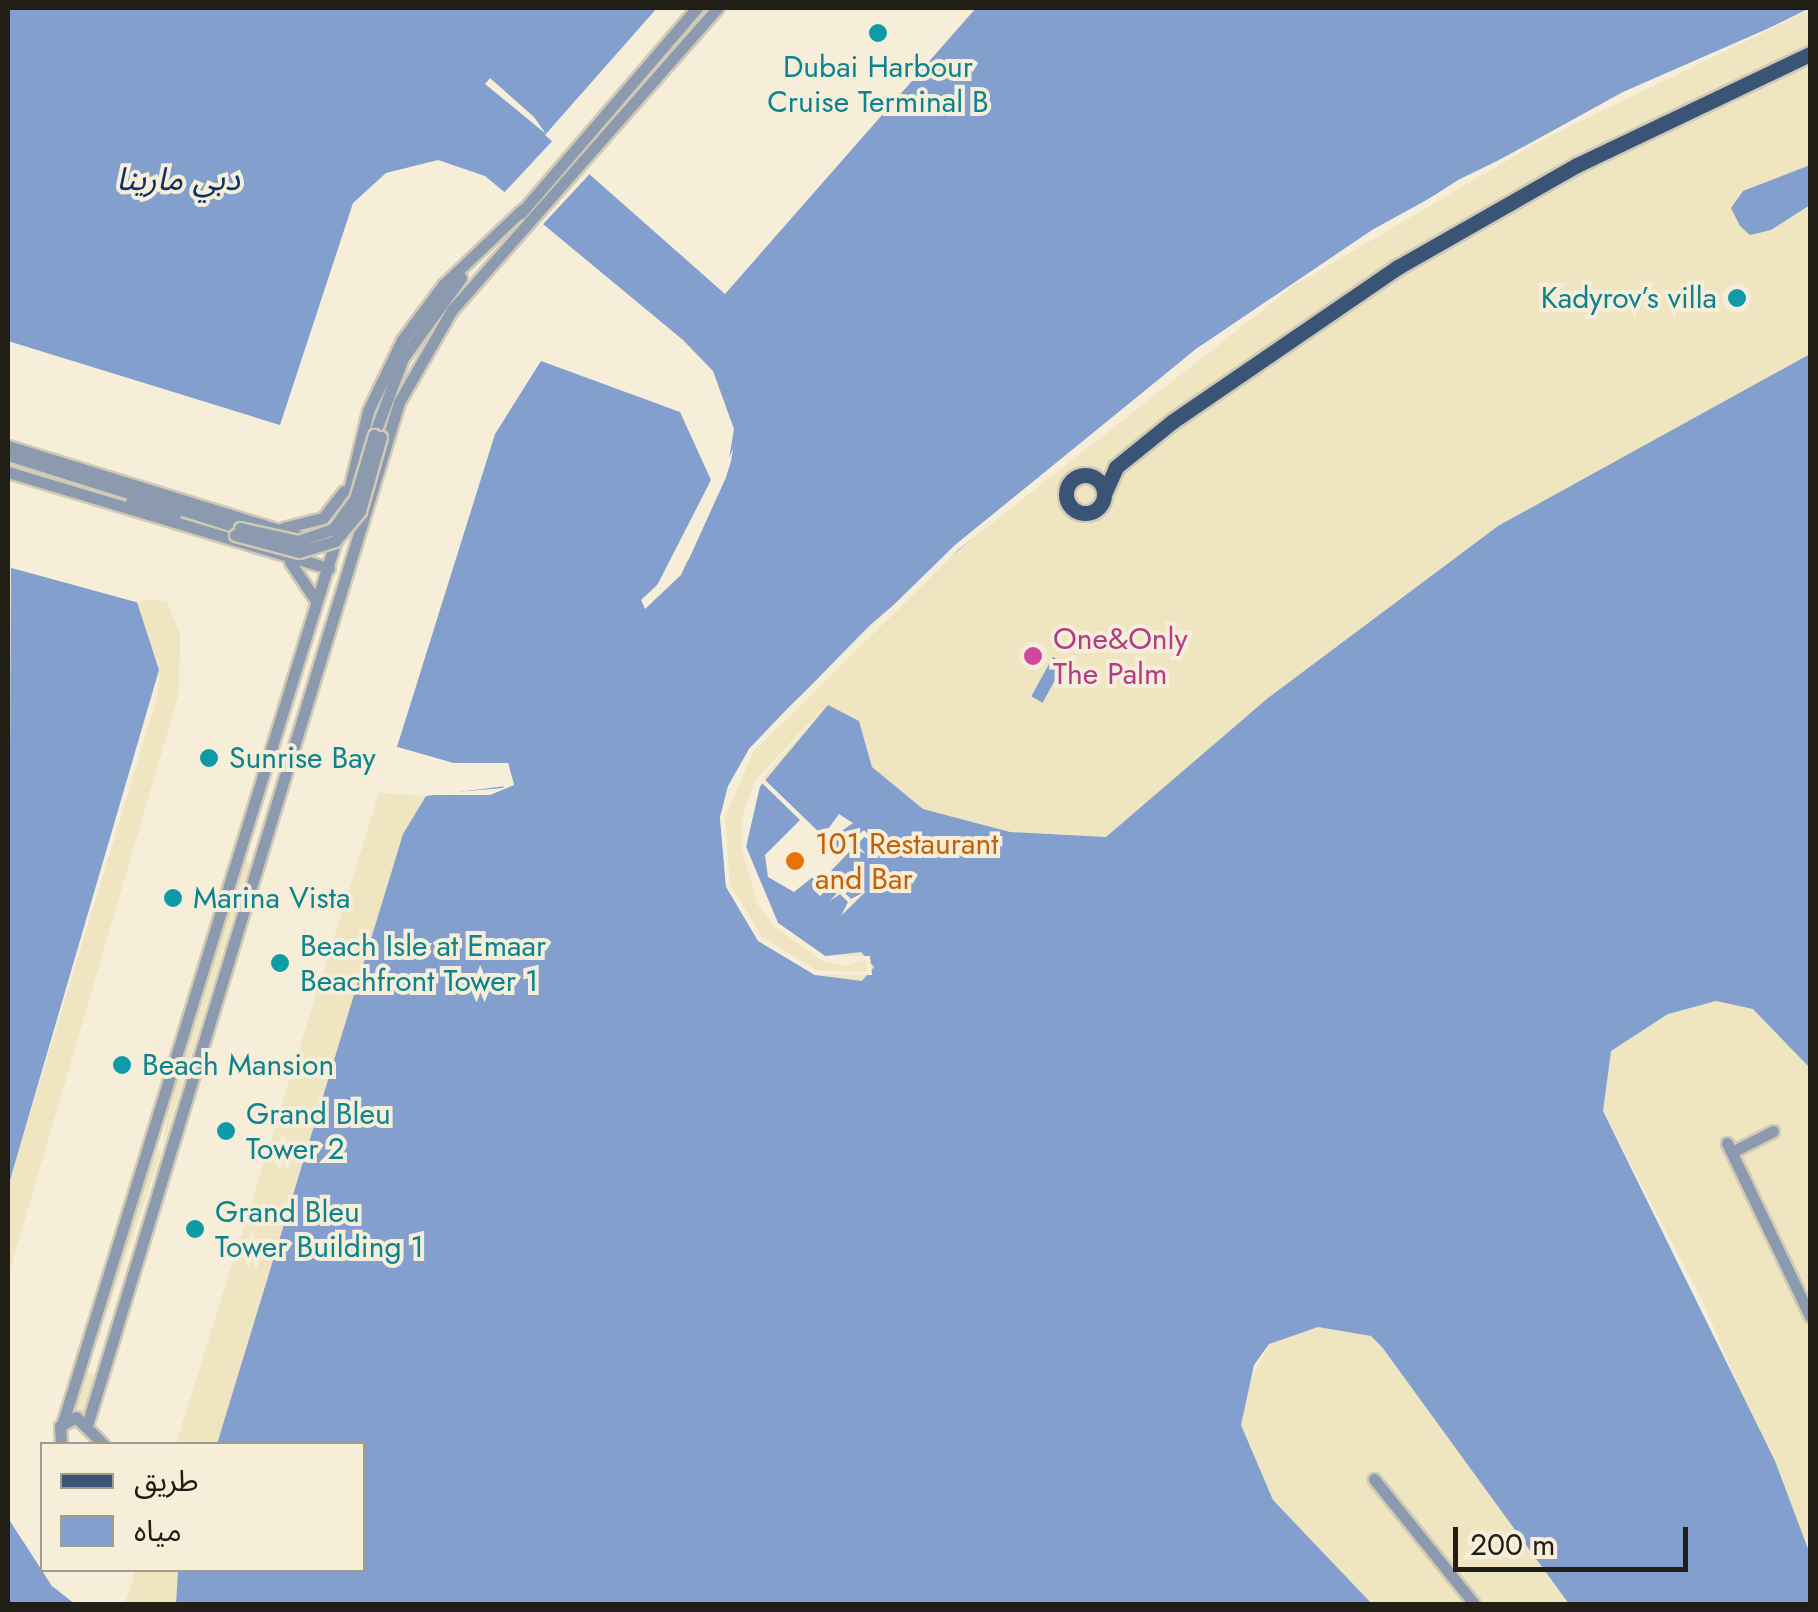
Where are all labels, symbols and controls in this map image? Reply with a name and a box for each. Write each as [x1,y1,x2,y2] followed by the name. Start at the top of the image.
[867,22,889,44] marker: Dubai Harbour Cruise Terminal B
[767,49,989,120] place label: Dubai Harbour Cruise Terminal B
[116,160,240,198] water label: دبي مارينا
[1541,280,1717,316] place label: Kadyrov’s villa
[1726,287,1748,309] marker: Kadyrov’s villa
[1053,621,1188,692] place label: One&Only The Palm
[1022,645,1044,667] marker: One&Only The Palm
[229,740,376,776] place label: Sunrise Bay
[198,747,220,769] marker: Sunrise Bay
[815,826,998,896] place label: 101 Restaurant and Bar
[784,850,806,872] marker: 101 Restaurant and Bar
[193,880,350,916] place label: Marina Vista
[162,887,184,909] marker: Marina Vista
[300,928,546,998] place label: Beach Isle at Emaar Beachfront Tower 1
[269,952,291,974] marker: Beach Isle at Emaar Beachfront Tower 1
[142,1047,334,1083] place label: Beach Mansion
[111,1054,133,1076] marker: Beach Mansion
[246,1096,391,1166] place label: Grand Bleu Tower 2
[215,1120,237,1142] marker: Grand Bleu Tower 2
[215,1194,424,1264] place label: Grand Bleu Tower Building 1
[184,1218,206,1240] marker: Grand Bleu Tower Building 1
[40,1442,365,1572] legend
[134,1459,199,1502] text: طريق
[1458,1507,1693,1569] scale bar
[134,1509,182,1552] text: مياه
[1470,1523,1555,1566] text: 200 m

